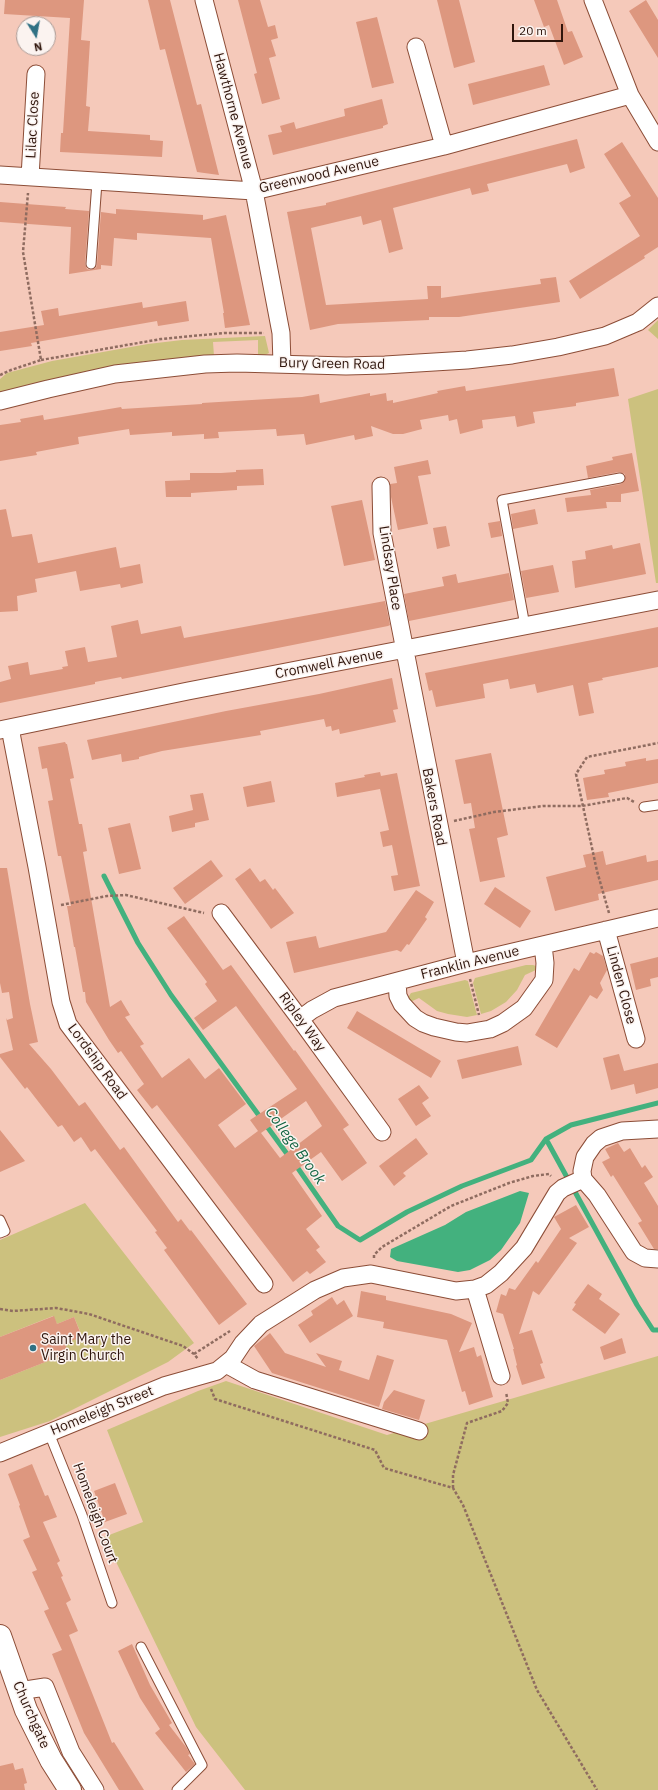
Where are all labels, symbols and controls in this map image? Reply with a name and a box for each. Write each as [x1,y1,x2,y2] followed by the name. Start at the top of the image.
[16,16,56,56] north arrow
[514,16,565,42] scale bar
[519,23,547,38] text: 20 m
[33,39,43,54] text: N
[209,51,257,171] street label: Hawthorne Avenue
[23,91,43,159] street label: Lilac Close
[257,153,381,197] street label: Greenwood Avenue
[279,355,385,373] street label: Bury Green Road
[375,524,405,612] street label: Lindsay Place
[274,645,384,683] street label: Cromwell Avenue
[418,767,450,847] street label: Bakers Road
[419,943,521,983] street label: Franklin Avenue
[602,944,640,1026] street label: Linden Close
[275,989,329,1055] street label: Ripley Way
[64,1021,130,1103] street label: Lordship Road
[261,1104,329,1188] water label: College Brook
[41,1332,131,1364] place label: Saint Mary the Virgin Church
[28,1343,38,1353] marker: Saint Mary the Virgin Church
[48,1383,156,1439] street label: Homeleigh Street
[69,1460,121,1566] street label: Homeleigh Court
[9,1679,53,1751] street label: Churchgate

